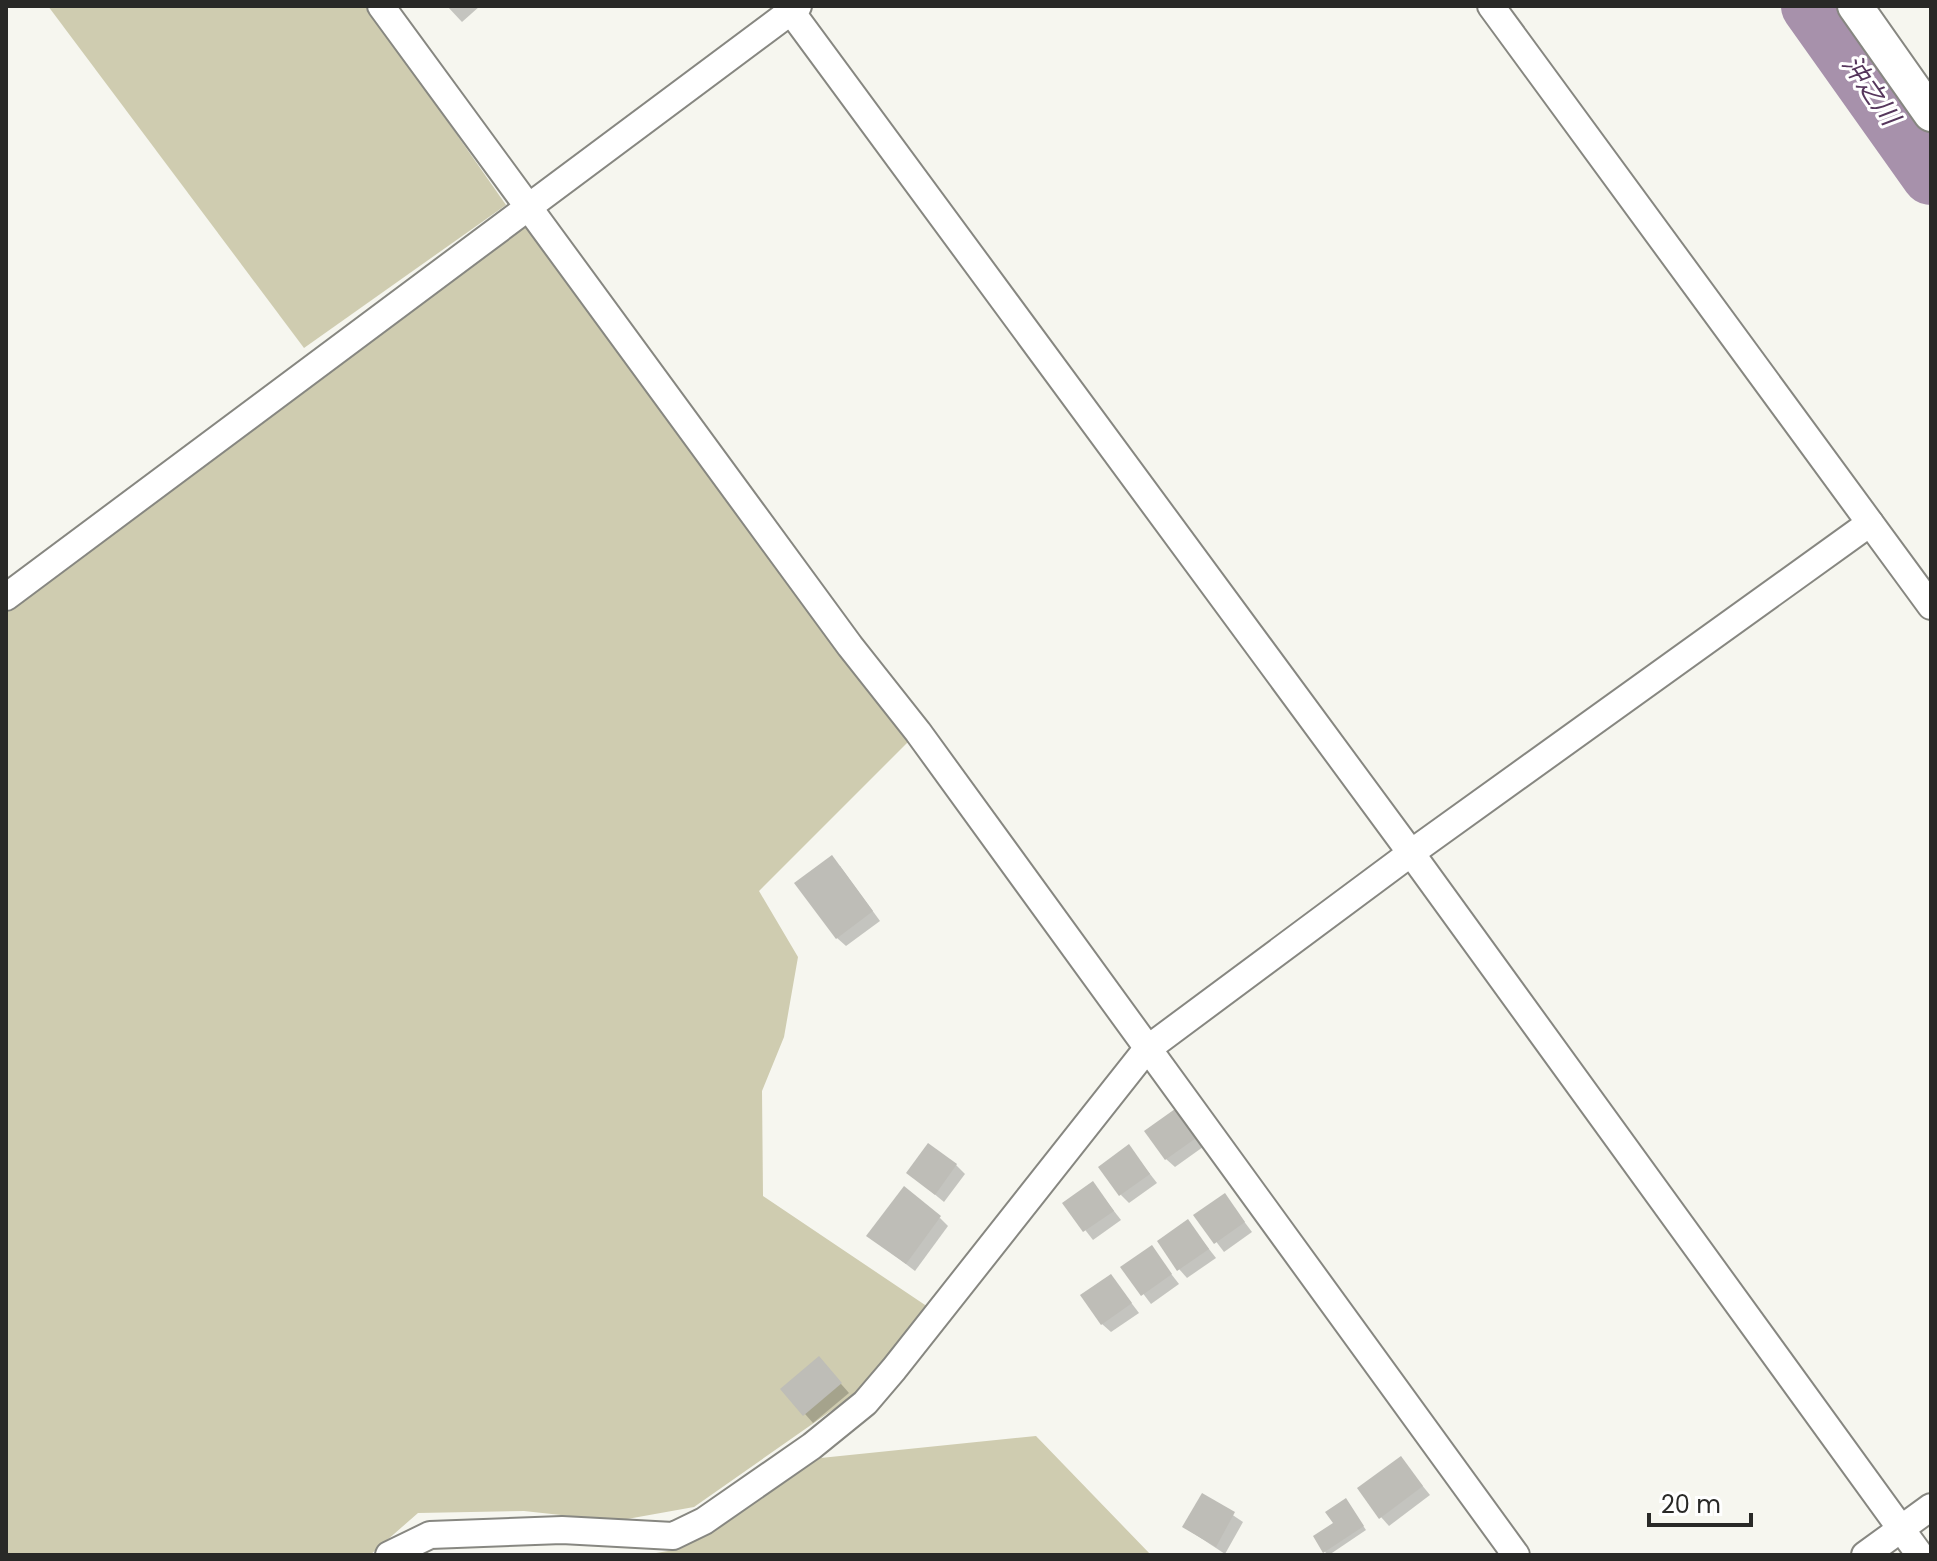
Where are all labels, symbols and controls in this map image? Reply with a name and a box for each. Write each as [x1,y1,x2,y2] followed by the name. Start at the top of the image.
[1834,48,1910,135] water label: 沖之川
[1649,1477,1751,1527] scale bar
[1661,1488,1721,1521] text: 20 m

